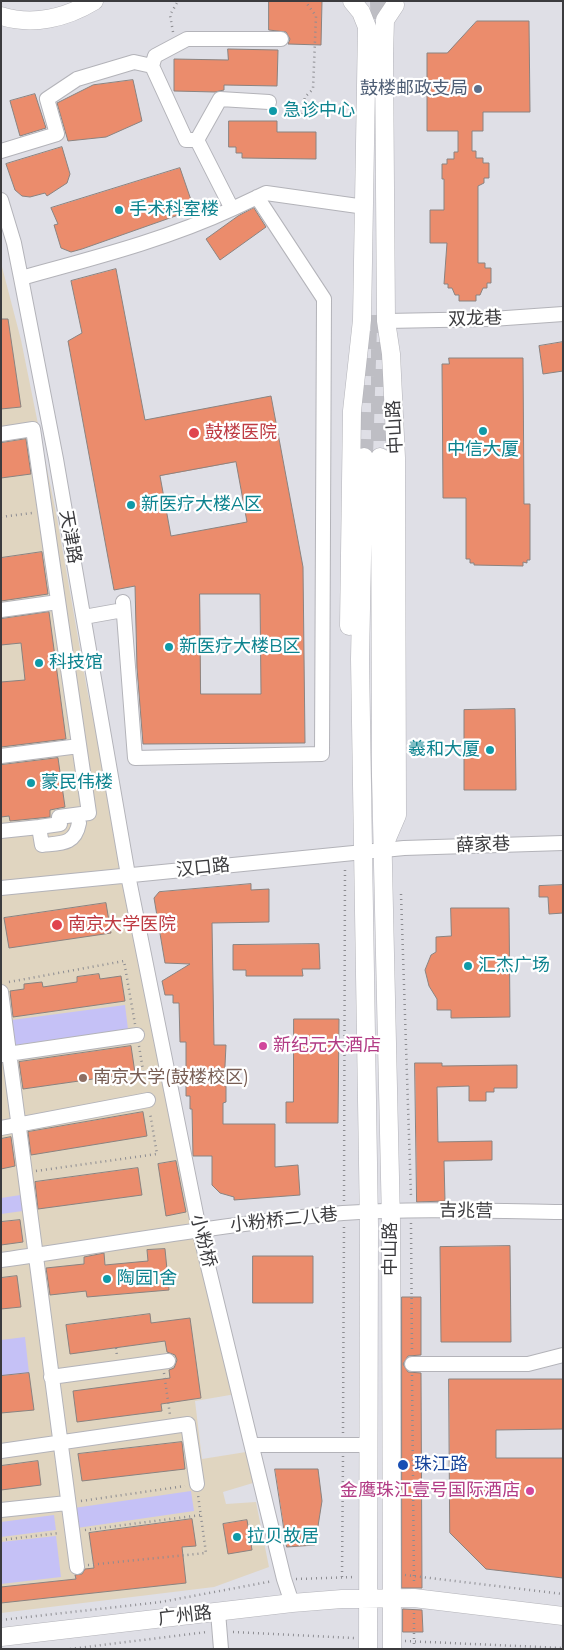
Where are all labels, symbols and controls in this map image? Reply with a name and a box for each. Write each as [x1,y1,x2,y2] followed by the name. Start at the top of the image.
[360,78,468,100] place label: 鼓楼邮政支局
[472,83,484,95] marker: 鼓楼邮政支局
[283,100,355,122] place label: 急诊中心
[267,105,279,117] marker: 急诊中心
[129,199,219,221] place label: 手术科室楼
[113,204,125,216] marker: 手术科室楼
[448,307,502,331] street label: 双龙巷
[383,399,407,455] street label: 中山路
[205,422,277,444] place label: 鼓楼医院
[477,425,489,437] marker: 中信大厦
[187,426,201,440] marker: 鼓楼医院
[447,439,519,461] place label: 中信大厦
[141,494,262,516] place label: 新医疗大楼A区
[125,499,137,511] marker: 新医疗大楼A区
[55,509,85,565] street label: 天津路
[179,636,301,658] place label: 新医疗大楼B区
[163,641,175,653] marker: 新医疗大楼B区
[49,652,103,674] place label: 科技馆
[33,657,45,669] marker: 科技馆
[408,739,480,761] place label: 羲和大厦
[484,744,496,756] marker: 羲和大厦
[41,772,113,794] place label: 蒙民伟楼
[25,777,37,789] marker: 蒙民伟楼
[456,833,510,857] street label: 薛家巷
[175,854,231,882] street label: 汉口路
[68,914,176,936] place label: 南京大学医院
[50,918,64,932] marker: 南京大学医院
[478,955,550,977] place label: 汇杰广场
[462,960,474,972] marker: 汇杰广场
[273,1035,381,1057] place label: 新纪元大酒店
[257,1040,269,1052] marker: 新纪元大酒店
[93,1067,249,1089] place label: 南京大学(鼓楼校区)
[77,1072,89,1084] marker: 南京大学(鼓楼校区)
[439,1200,493,1222] street label: 吉兆营
[229,1204,339,1236] street label: 小粉桥二八巷
[186,1212,220,1270] street label: 小粉桥
[380,1222,402,1276] street label: 中山路
[117,1268,177,1290] place label: 陶园1舍
[101,1273,113,1285] marker: 陶园1舍
[414,1454,468,1476] place label: 珠江路
[396,1458,410,1472] marker: 珠江路
[340,1480,520,1502] place label: 金鹰珠江壹号国际酒店
[524,1485,536,1497] marker: 金鹰珠江壹号国际酒店
[247,1526,319,1548] place label: 拉贝故居
[231,1531,243,1543] marker: 拉贝故居
[157,1602,213,1630] street label: 广州路

